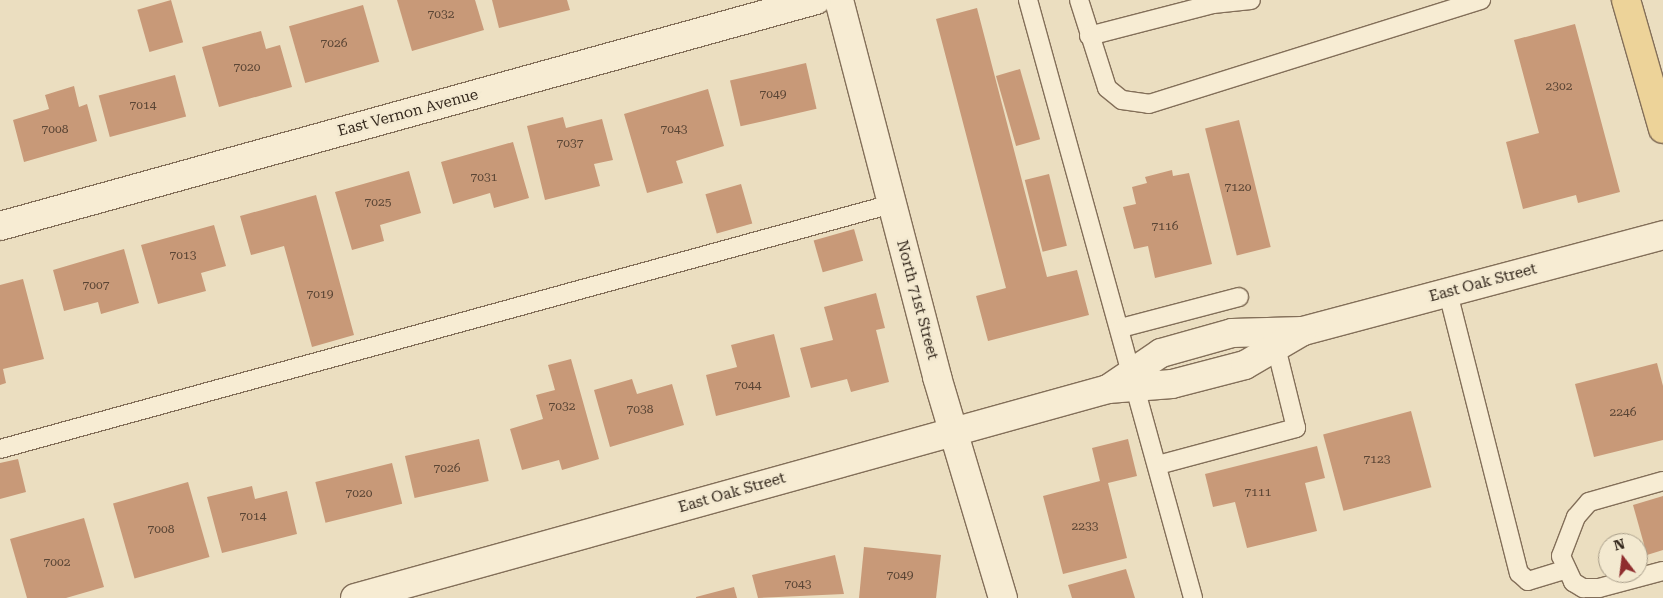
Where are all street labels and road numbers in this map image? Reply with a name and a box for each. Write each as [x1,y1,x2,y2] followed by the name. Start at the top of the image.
[336,86,480,140] street label: East Vernon Avenue
[892,238,942,362] street label: North 71st Street
[1427,260,1539,306] street label: East Oak Street
[676,469,788,517] street label: East Oak Street

